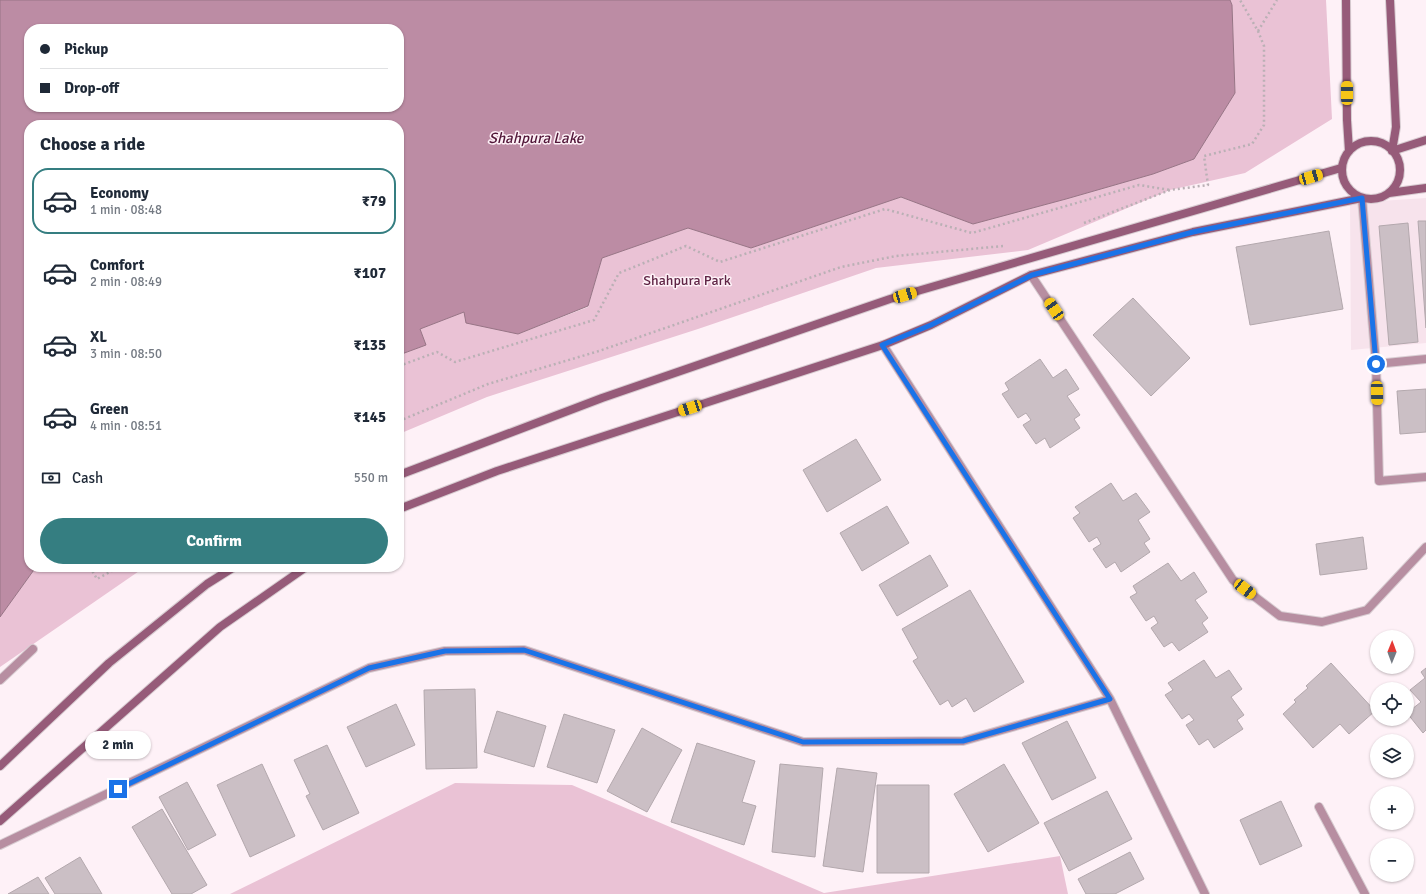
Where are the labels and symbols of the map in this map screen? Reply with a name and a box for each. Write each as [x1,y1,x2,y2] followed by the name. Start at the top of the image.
[1341,81,1353,105] car
[489,129,585,147] water label: Shahpura Lake
[1298,168,1324,186] car
[643,272,731,289] park label: Shahpura Park
[892,286,918,304] car
[1042,296,1066,322] car
[1367,355,1385,373] route start
[1371,381,1383,405] car
[677,399,703,417] car
[1232,577,1258,601] car
[1370,630,1414,674] north arrow
[85,731,151,759] callout: 2 min
[109,780,127,798] route end

